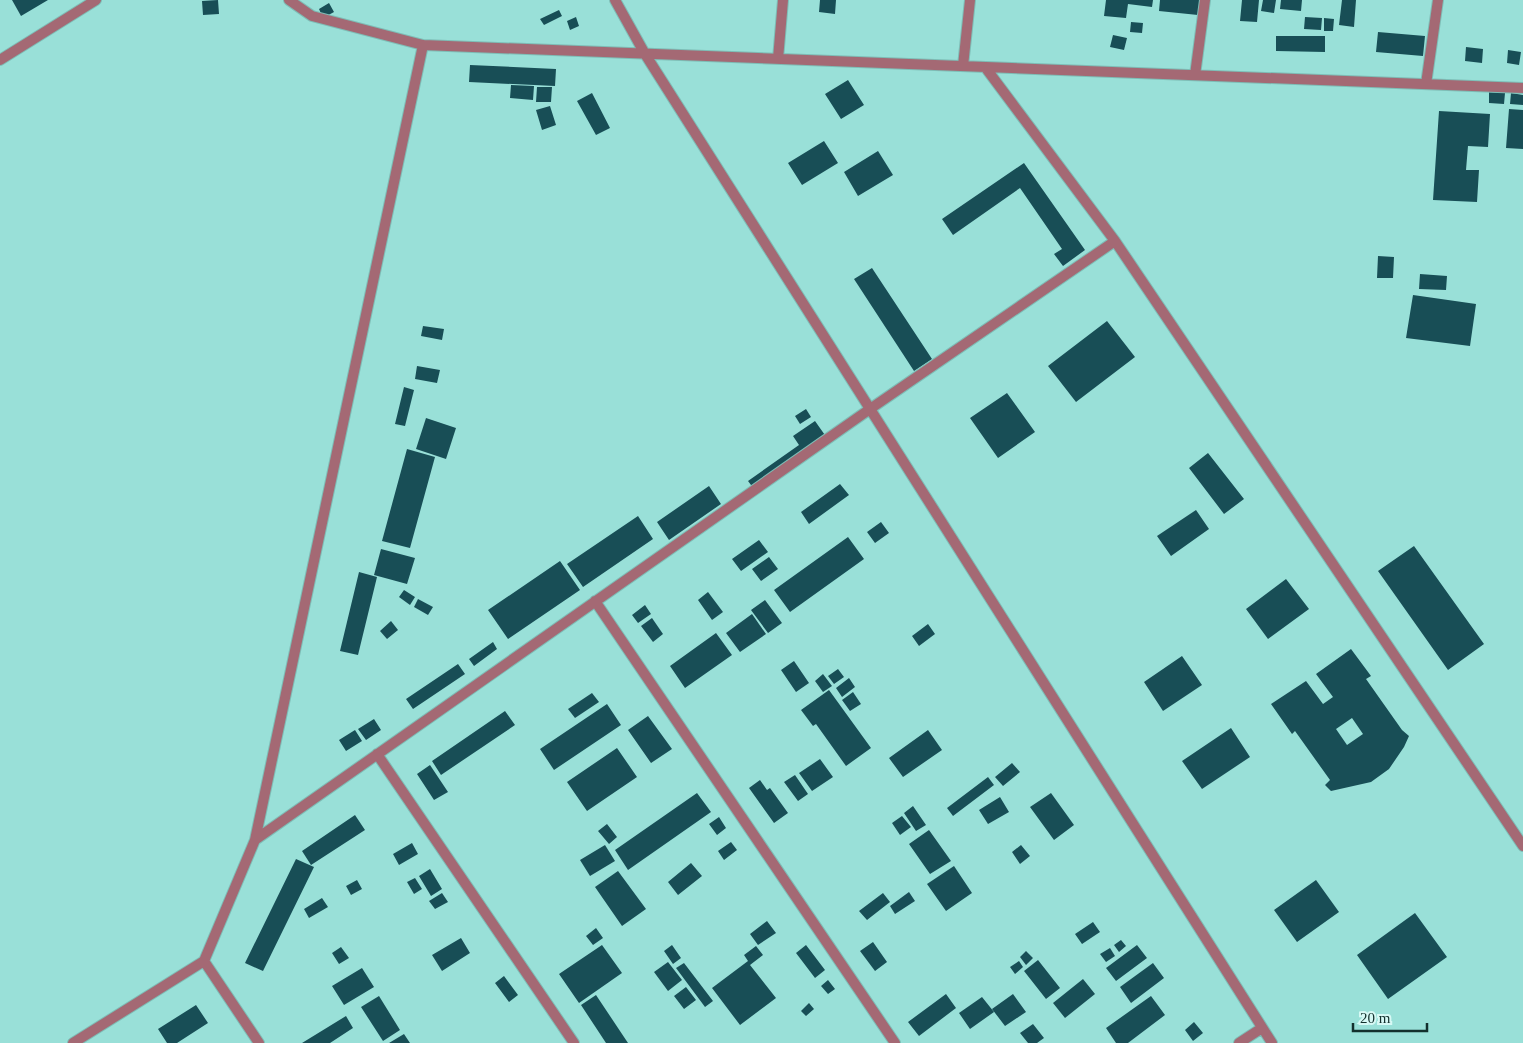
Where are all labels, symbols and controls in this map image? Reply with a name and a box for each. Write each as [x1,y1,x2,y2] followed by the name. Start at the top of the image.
[1353,1000,1427,1032] scale bar
[1360,1010,1391,1026] text: 20 m

